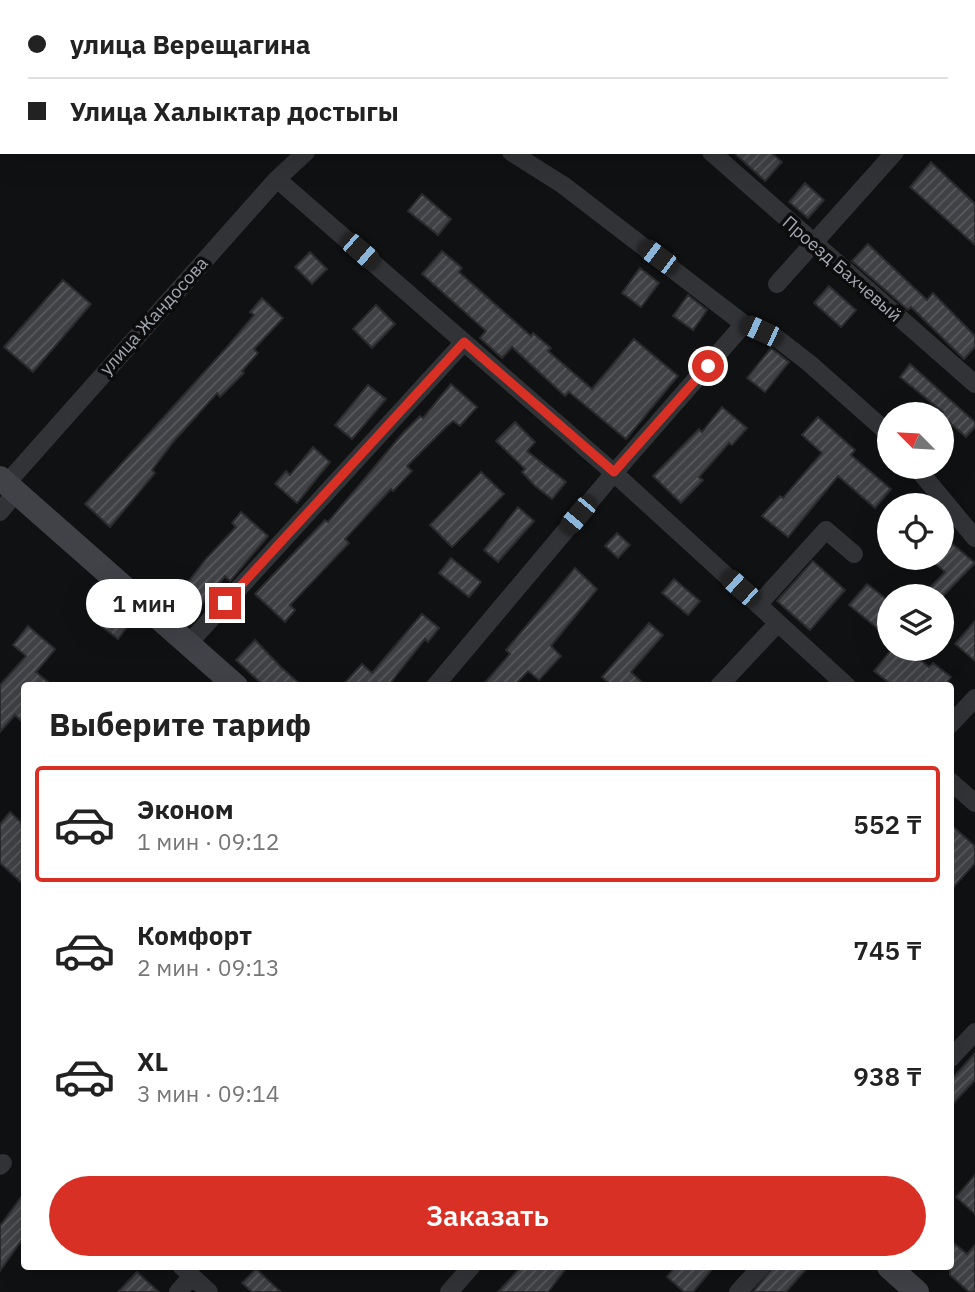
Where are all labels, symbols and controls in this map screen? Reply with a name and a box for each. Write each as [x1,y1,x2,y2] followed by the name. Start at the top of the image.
[70,27,311,61] text: улица Верещагина
[70,94,399,128] text: Улица Халыктар достыгы
[778,211,907,327] street label: Проезд Бахчевый
[338,229,383,273] car
[635,236,682,278] car
[94,251,213,380] street label: улица Жандосова
[738,313,785,349] car
[692,350,724,382] route start
[877,402,954,480] north arrow
[877,402,954,661] map controls
[557,492,600,538] car
[877,493,954,570] button: locate
[718,566,763,610] car
[85,578,201,628] callout: 1 мин
[877,584,954,661] button: layers
[209,587,241,619] route end
[112,588,176,618] text: 1 мин
[49,703,311,745] text: Выберите тариф
[137,792,234,826] text: Эконом
[53,793,116,856] icon: car
[853,807,922,841] text: 552 ₸
[137,826,280,856] text: 1 мин · 09:12
[137,918,252,952] text: Комфорт
[53,919,116,982] icon: car
[853,933,922,967] text: 745 ₸
[137,952,280,982] text: 2 мин · 09:13
[137,1044,168,1078] text: XL
[53,1045,116,1108] icon: car
[853,1059,922,1093] text: 938 ₸
[137,1078,280,1108] text: 3 мин · 09:14
[49,1176,926,1256] button: Заказать

